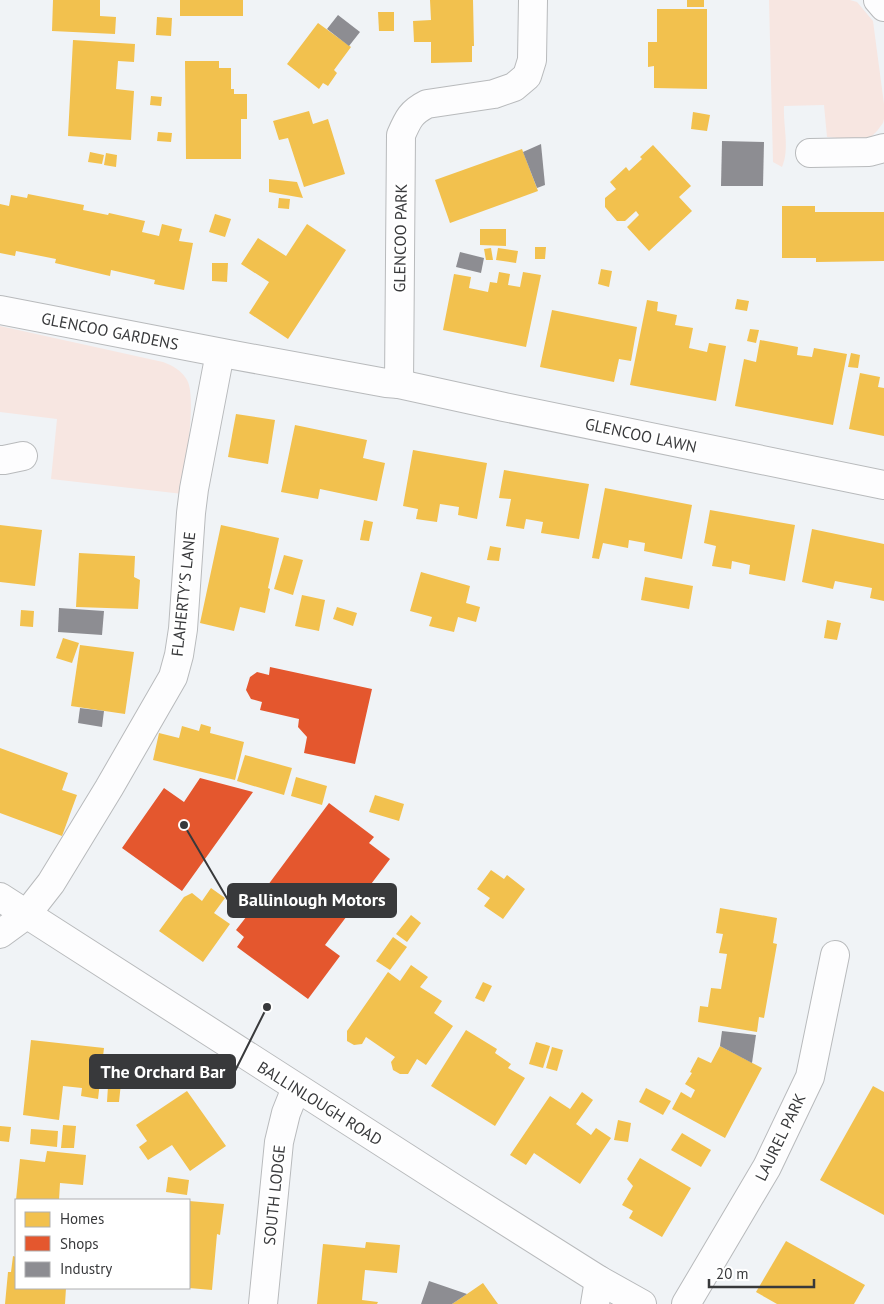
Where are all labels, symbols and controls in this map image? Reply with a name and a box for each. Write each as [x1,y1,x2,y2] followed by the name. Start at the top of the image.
[389,183,411,293] street label: GLENCOO PARK
[40,308,180,354] street label: GLENCOO GARDENS
[583,413,699,457] street label: GLENCOO LAWN
[167,531,199,657] street label: FLAHERTY'S LANE
[228,884,396,917] callout: Ballinlough Motors
[238,888,386,911] text: Ballinlough Motors
[90,1055,235,1088] callout: The Orchard Bar
[254,1057,386,1149] street label: BALLINLOUGH ROAD
[101,1060,226,1083] text: The Orchard Bar
[750,1090,810,1184] street label: LAUREL PARK
[259,1144,289,1246] street label: SOUTH LODGE
[15,1199,190,1289] legend
[60,1209,104,1228] text: Homes
[60,1234,99,1253] text: Shops
[709,1256,814,1288] scale bar
[60,1259,112,1278] text: Industry
[716,1264,749,1283] text: 20 m

